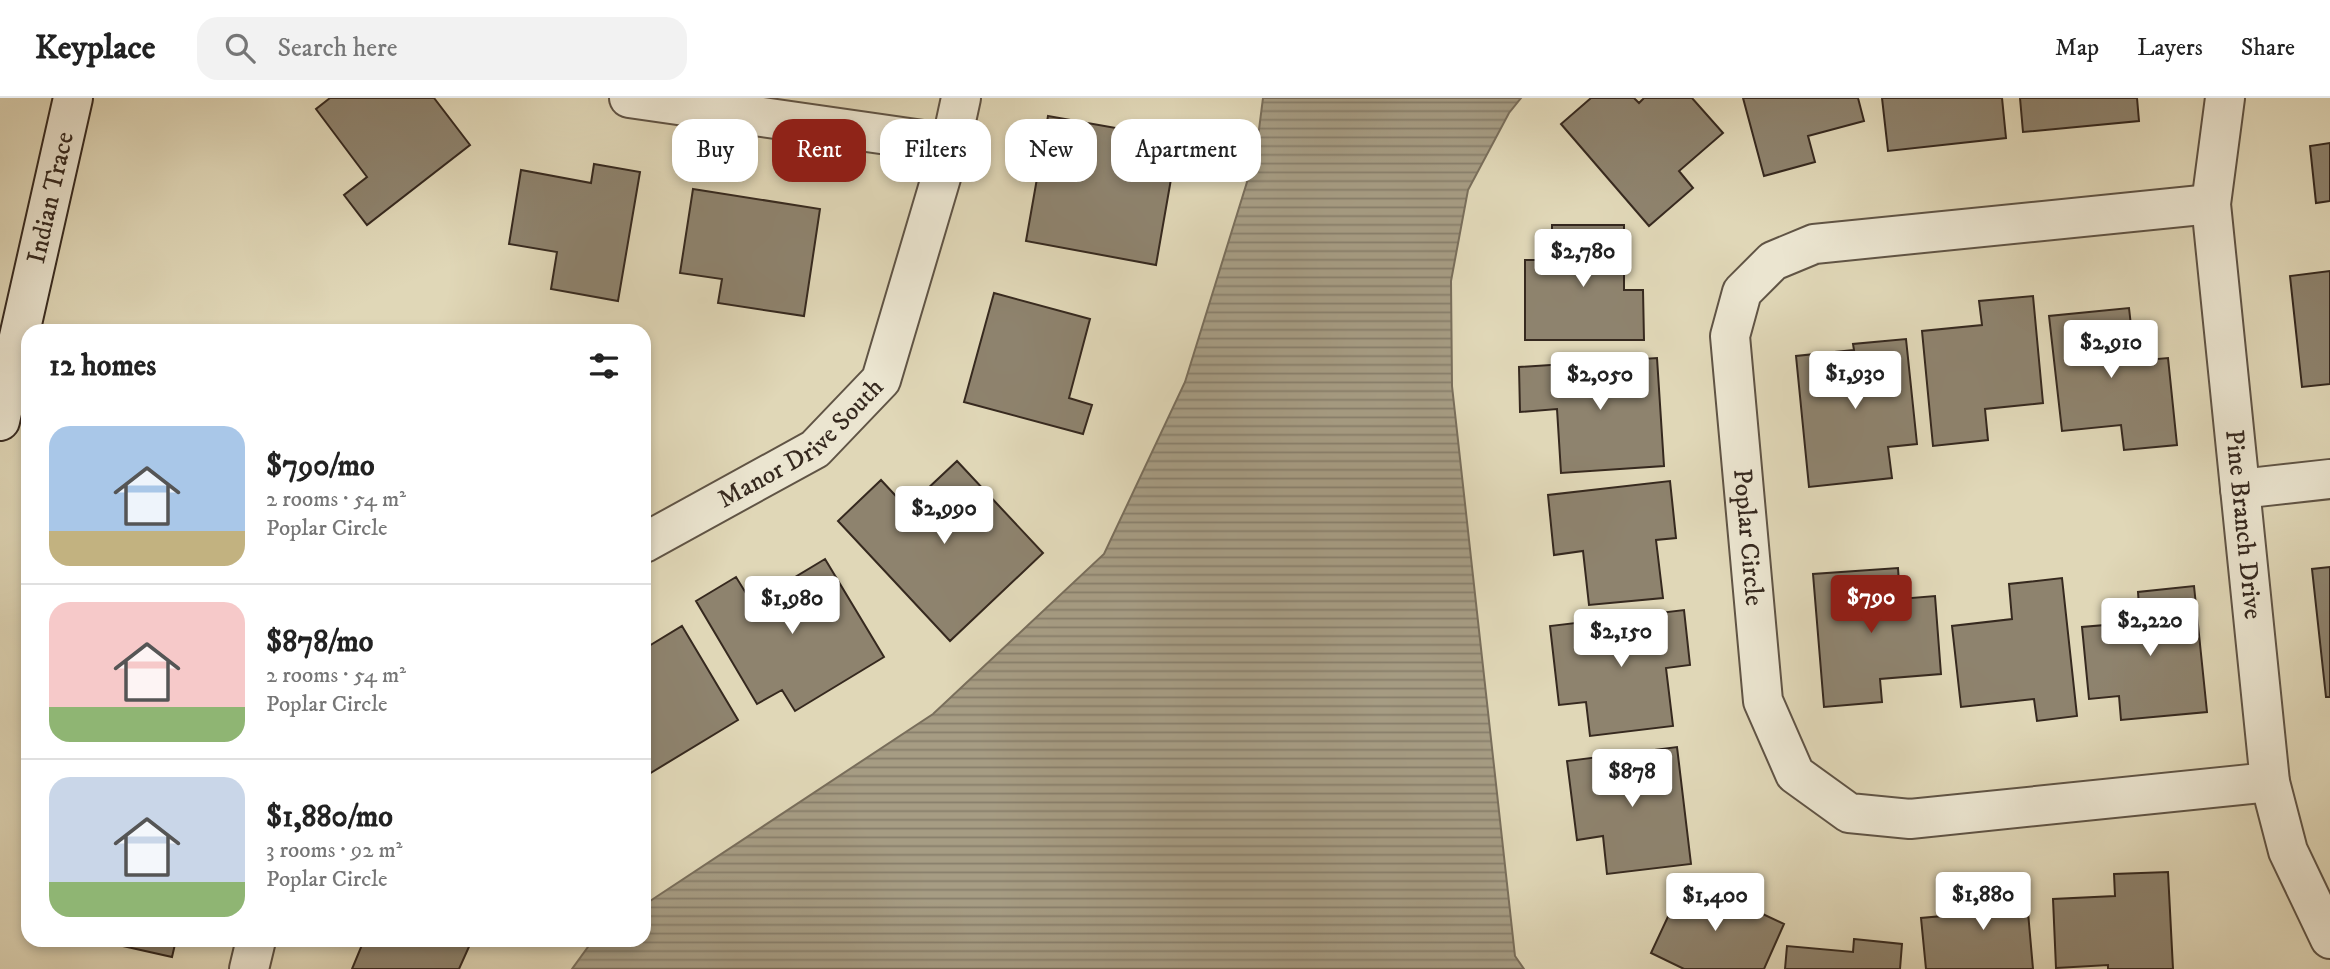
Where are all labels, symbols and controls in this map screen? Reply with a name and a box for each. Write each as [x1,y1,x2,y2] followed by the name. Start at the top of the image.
[197,17,687,80] search box
[35,28,155,69] text: Keyplace
[221,29,259,67] icon: search
[277,32,398,65] text: Search here
[2055,33,2099,63] text: Map
[2137,33,2203,63] text: Layers
[2241,33,2295,63] text: Share
[672,119,758,182] chip: Buy
[772,119,866,182] chip: Rent
[880,119,991,182] chip: Filters
[1005,119,1097,182] chip: New
[1111,119,1261,182] chip: Apartment
[20,129,81,267] street label: Indian Trace
[1526,230,1640,289] pin: $2,780
[1551,237,1615,266] text: $2,780
[2054,320,2168,380] pin: $2,910
[2080,328,2142,357] text: $2,910
[585,347,623,385] icon: filters
[49,348,156,385] text: 12 homes
[1543,352,1657,412] pin: $2,050
[1798,352,1912,411] pin: $1,930
[1825,359,1885,388] text: $1,930
[1567,360,1633,389] text: $2,050
[712,371,891,516] street label: Manor Drive South
[2218,428,2270,621] street label: Pine Branch Drive
[266,448,374,485] text: $790/mo
[105,454,189,538] icon: home
[1726,467,1771,607] street label: Poplar Circle
[266,485,406,514] text: 2 rooms · 54 m²
[887,486,1001,546] pin: $2,990
[911,494,977,523] text: $2,990
[266,514,388,543] text: Poplar Circle
[1830,575,1912,635] pin: $790
[735,576,849,636] pin: $1,980
[1847,583,1895,612] text: $790
[761,584,823,613] text: $1,980
[2093,598,2207,658] pin: $2,220
[2117,606,2183,635] text: $2,220
[1564,610,1678,669] pin: $2,150
[1590,617,1652,646] text: $2,150
[266,624,373,661] text: $878/mo
[105,630,189,714] icon: home
[266,661,406,690] text: 2 rooms · 54 m²
[266,690,388,719] text: Poplar Circle
[1591,750,1673,809] pin: $878
[1608,757,1656,786] text: $878
[266,799,393,836] text: $1,880/mo
[105,805,189,889] icon: home
[266,836,403,865] text: 3 rooms · 92 m²
[266,865,388,894] text: Poplar Circle
[1926,872,2040,932] pin: $1,880
[1658,874,1772,933] pin: $1,400
[1952,880,2014,909] text: $1,880
[1682,881,1748,910] text: $1,400

